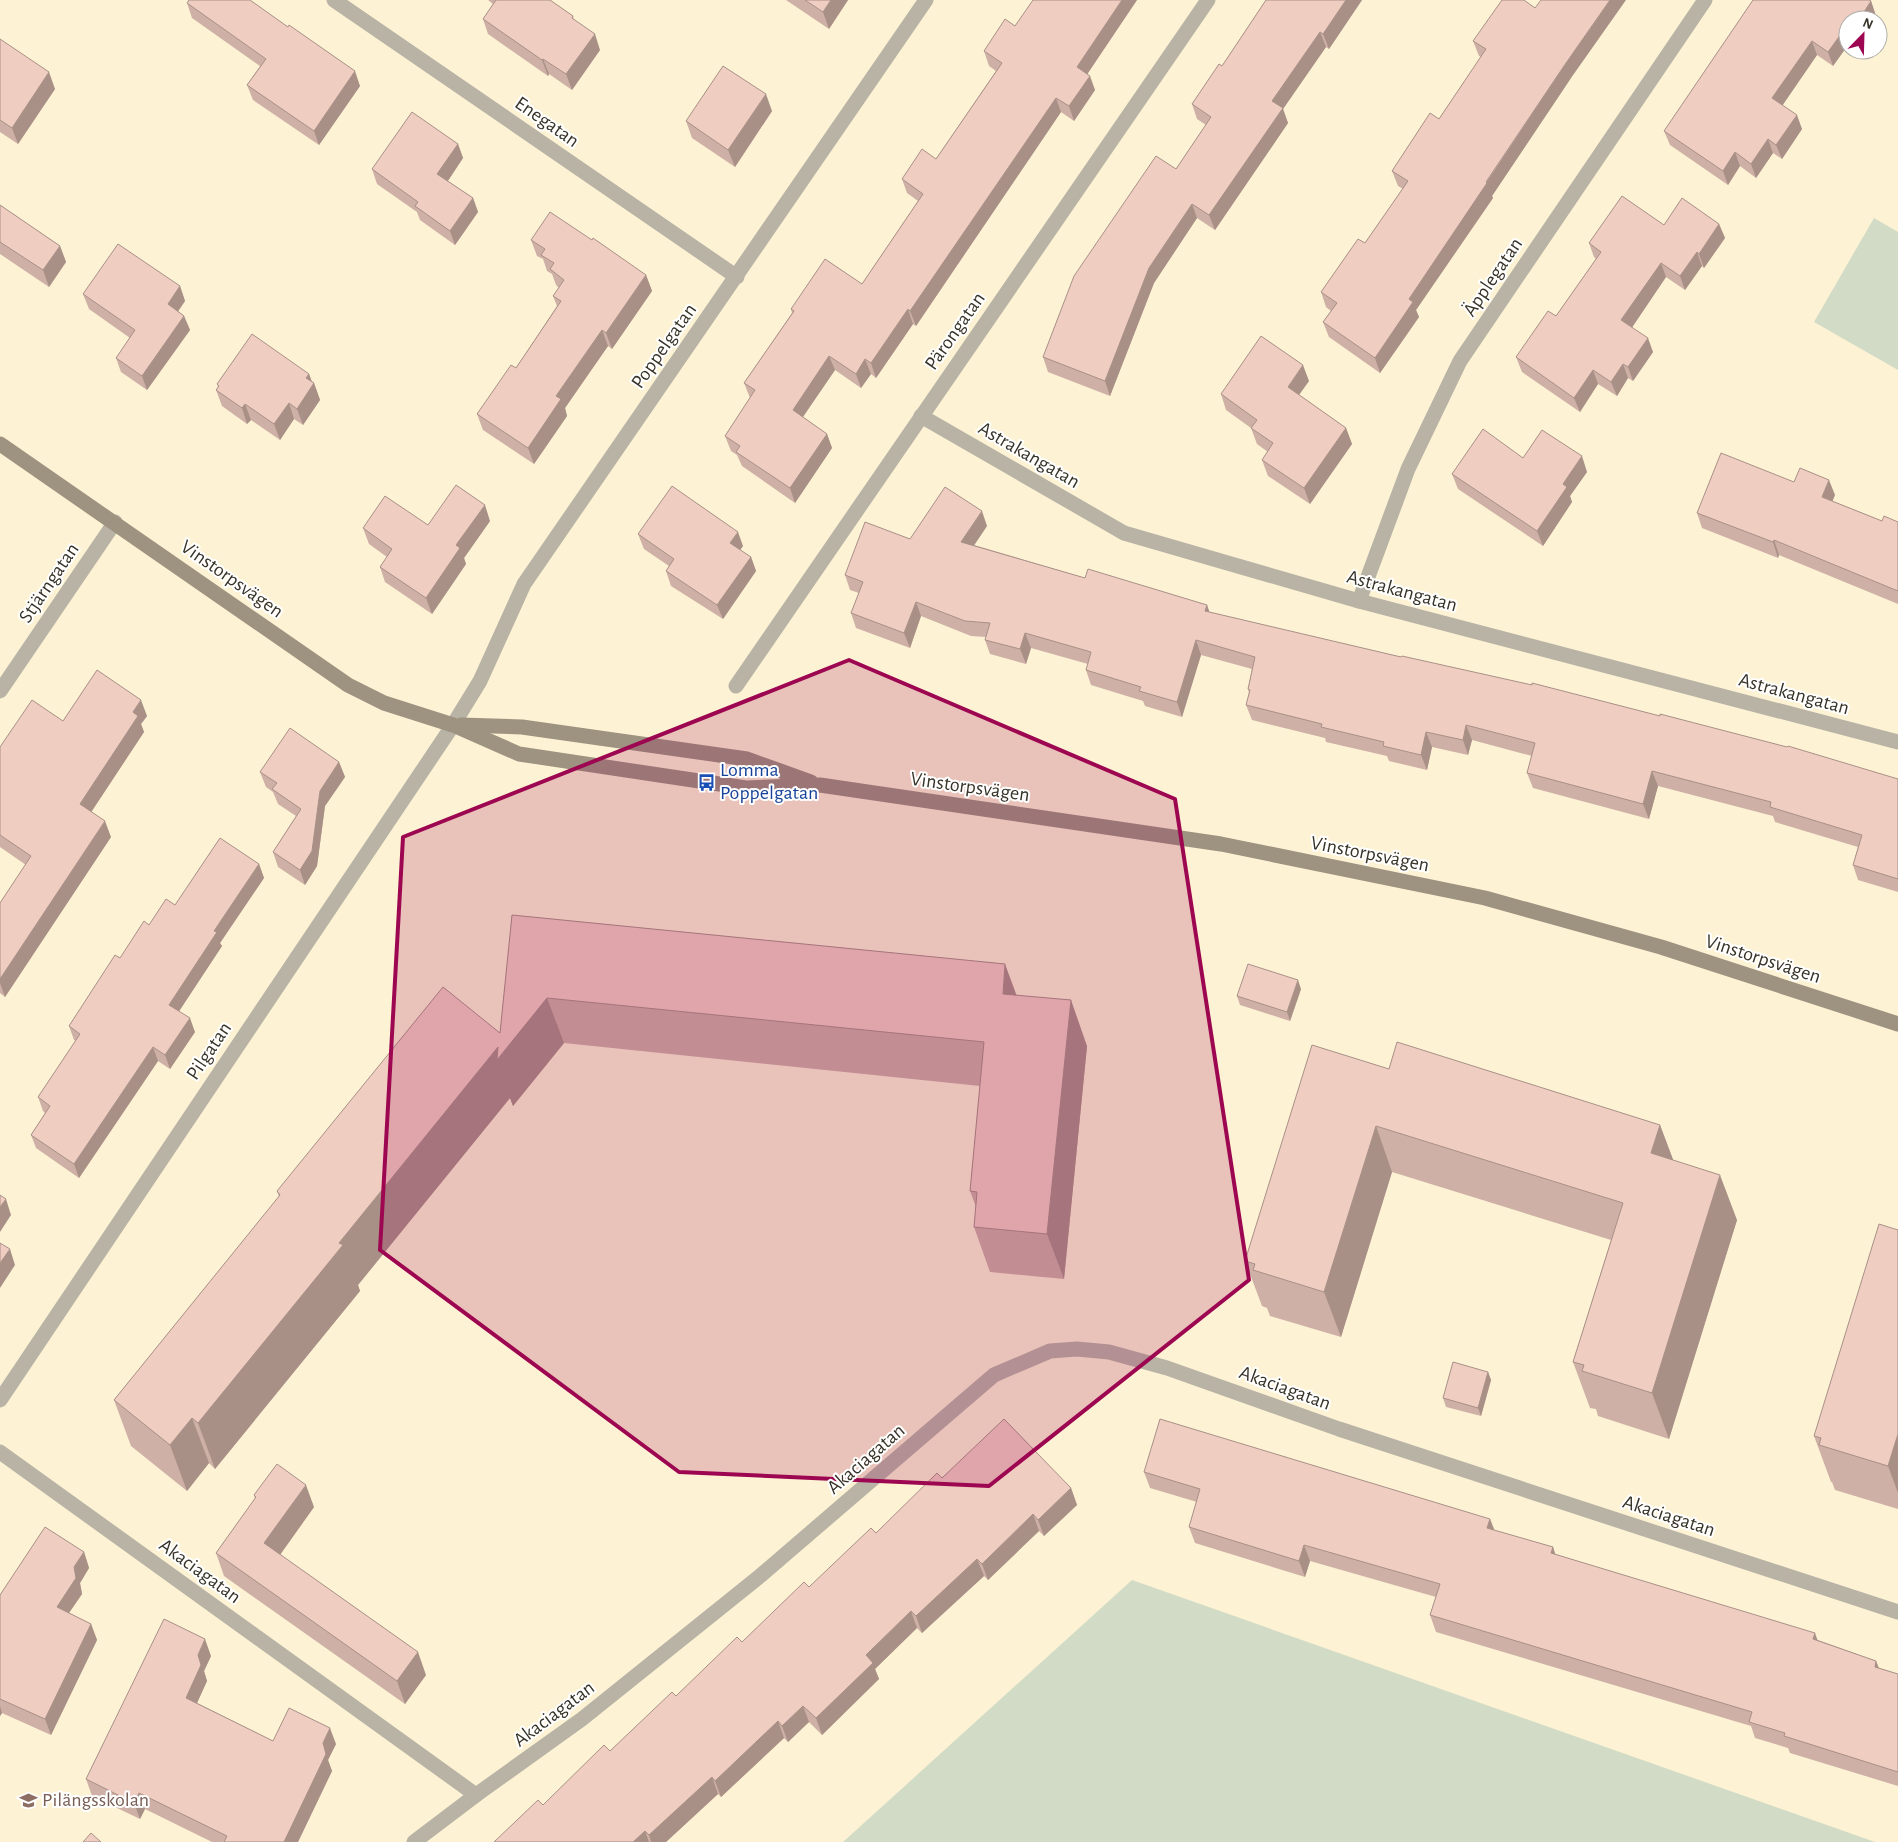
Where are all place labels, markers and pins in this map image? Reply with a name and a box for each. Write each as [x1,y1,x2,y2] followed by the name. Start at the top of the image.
[720,760,818,803] place label: Lomma Poppelgatan
[696,772,716,792] bus stop icon: Lomma Poppelgatan
[18,1790,38,1810] school or university icon: Pilängsskolan
[42,1790,149,1810] place label: Pilängsskolan

